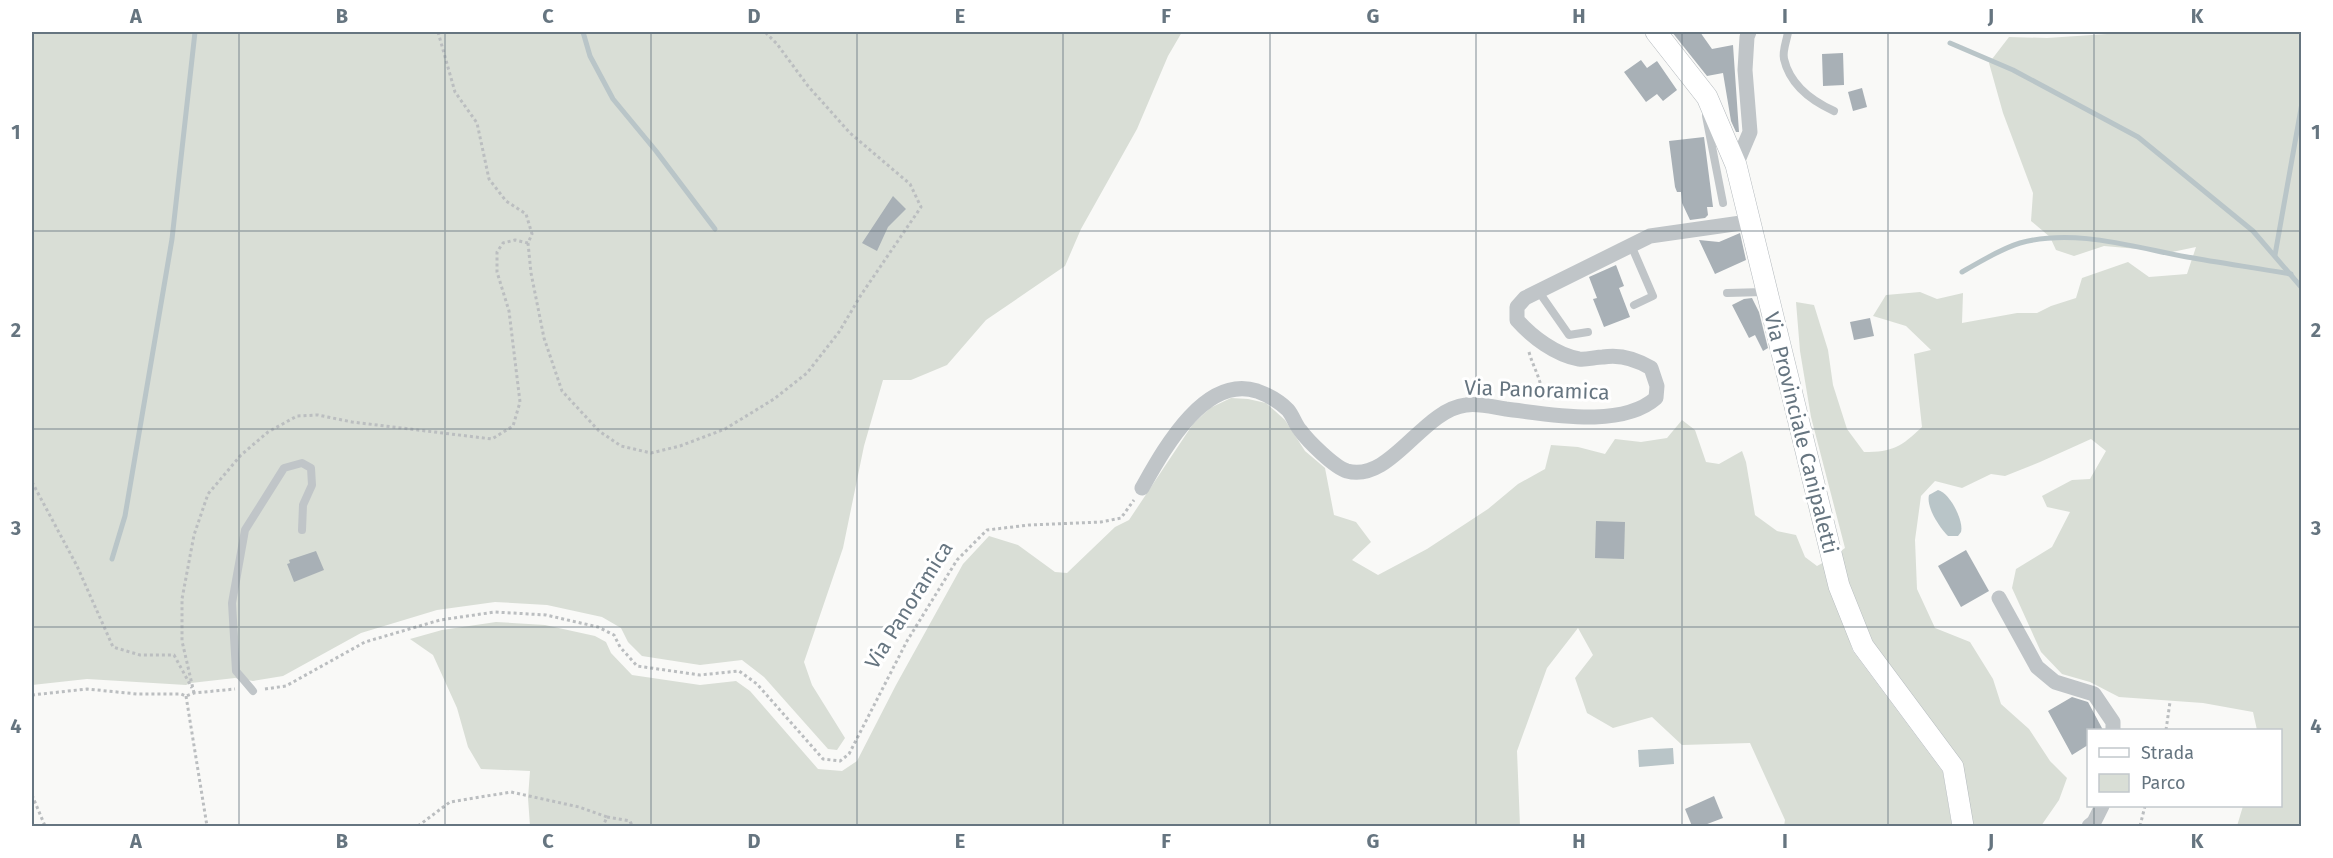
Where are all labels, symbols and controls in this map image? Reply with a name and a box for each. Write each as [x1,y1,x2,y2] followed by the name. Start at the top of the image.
[129,4,143,28] text: A
[336,4,348,28] text: B
[542,4,554,28] text: C
[747,4,761,28] text: D
[955,4,965,28] text: E
[1161,4,1171,28] text: F
[1367,4,1379,28] text: G
[1572,4,1586,28] text: H
[1782,4,1788,28] text: I
[1987,4,1994,28] text: J
[2191,4,2204,28] text: K
[11,120,21,144] text: 1
[2311,120,2321,144] text: 1
[1758,310,1844,556] street label: Via Provinciale Canipaletti
[11,318,21,342] text: 2
[2311,318,2321,342] text: 2
[1464,374,1610,406] street label: Via Panoramica
[10,516,21,540] text: 3
[2310,516,2321,540] text: 3
[859,536,959,674] street label: Via Panoramica
[10,714,22,738] text: 4
[2310,714,2322,738] text: 4
[2087,729,2282,807] legend
[2141,742,2194,764] text: Strada
[2141,772,2185,794] text: Parco
[129,829,143,853] text: A
[336,829,348,853] text: B
[542,829,554,853] text: C
[747,829,761,853] text: D
[955,829,965,853] text: E
[1161,829,1171,853] text: F
[1367,829,1379,853] text: G
[1572,829,1586,853] text: H
[1782,829,1788,853] text: I
[1987,829,1994,853] text: J
[2191,829,2204,853] text: K

